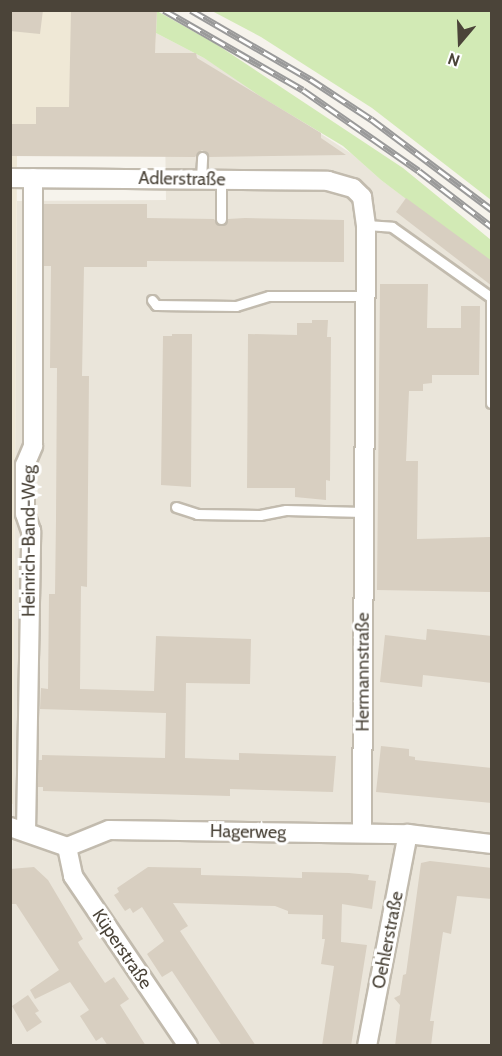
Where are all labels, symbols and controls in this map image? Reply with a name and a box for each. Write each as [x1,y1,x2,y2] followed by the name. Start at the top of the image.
[430,12,490,72] north arrow
[446,49,462,70] text: N
[138,167,226,191] street label: Adlerstraße
[18,465,40,617] street label: Heinrich-Band-Weg
[352,612,374,732] street label: Hermannstraße
[210,821,286,843] street label: Hagerweg
[368,889,408,991] street label: Oehlerstraße
[88,905,156,993] street label: Küperstraße

